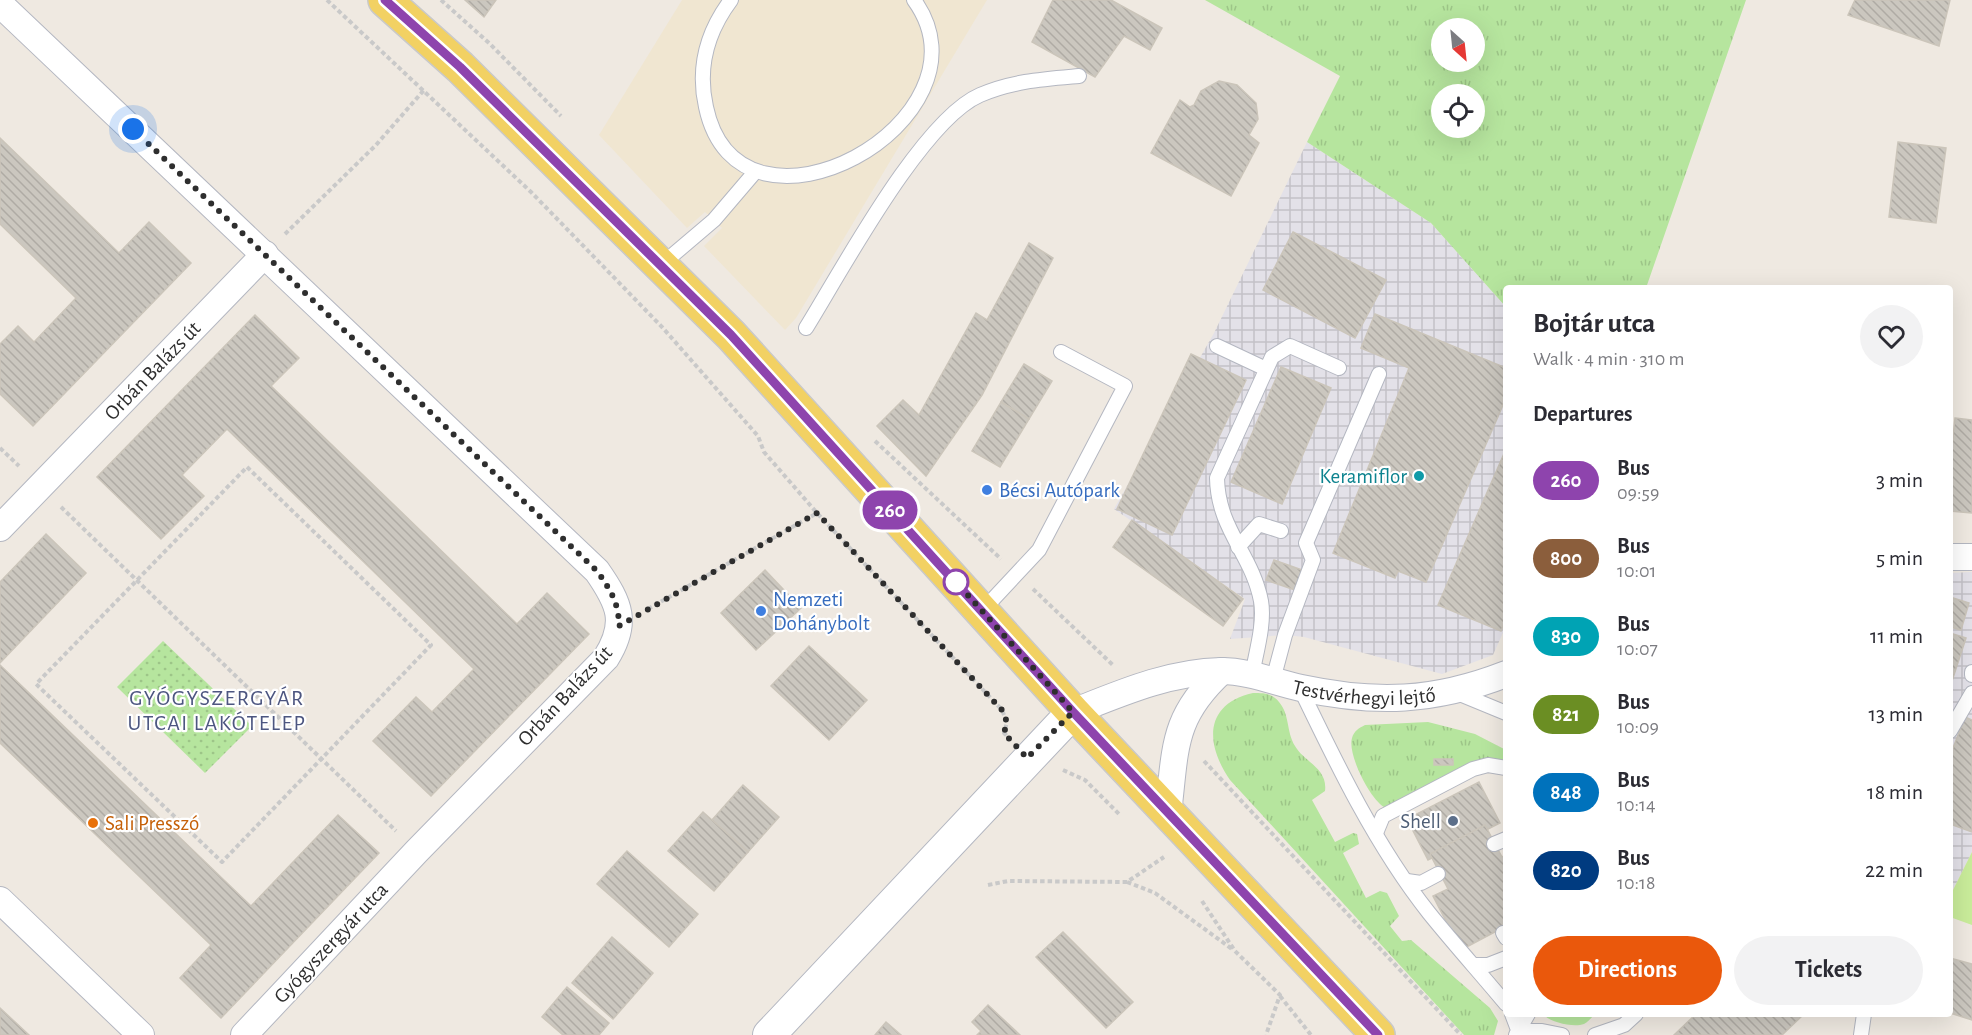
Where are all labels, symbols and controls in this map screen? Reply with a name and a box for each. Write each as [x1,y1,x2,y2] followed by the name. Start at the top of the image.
[1431,18,1485,72] north arrow
[1431,18,1485,138] map controls
[1431,84,1485,138] button: locate
[118,114,148,144] your location
[1860,305,1923,368] button: heart
[1533,310,1655,338] text: Bojtár utca
[100,317,204,424] street label: Orbán Balázs út
[1533,349,1685,369] text: Walk · 4 min · 310 m
[1533,403,1633,425] text: Departures
[1617,457,1650,479] text: Bus
[1320,466,1407,487] place label: Keramiflor
[1412,469,1426,483] marker: Keramiflor
[1876,469,1923,491] text: 3 min
[1551,470,1581,491] text: 260
[999,480,1120,501] place label: Bécsi Autópark
[980,483,994,497] marker: Bécsi Autópark
[1617,483,1659,503] text: 09:59
[856,490,924,530] line badge: 260
[875,500,905,521] text: 260
[1617,535,1650,557] text: Bus
[1876,547,1923,569] text: 5 min
[1550,548,1582,569] text: 800
[1617,561,1656,581] text: 10:01
[943,569,969,595] unlabelled marker
[773,589,870,634] place label: Nemzeti Dohánybolt
[754,604,768,618] marker: Nemzeti Dohánybolt
[1617,613,1650,635] text: Bus
[1870,625,1923,647] text: 11 min
[1551,626,1581,647] text: 830
[1617,639,1658,659] text: 10:07
[514,642,616,750] street label: Orbán Balázs út
[1291,676,1437,709] street label: Testvérhegyi lejtő
[128,686,306,734] district label: GYÓGYSZERGYÁR UTCAI LAKÓTELEP
[1617,691,1650,713] text: Bus
[1868,703,1923,725] text: 13 min
[1552,704,1580,725] text: 821
[1617,717,1659,737] text: 10:09
[1617,769,1650,791] text: Bus
[1867,781,1923,803] text: 18 min
[1550,782,1582,803] text: 848
[1617,795,1656,815] text: 10:14
[1400,811,1441,832] place label: Shell
[105,813,199,834] place label: Sali Presszó
[1446,814,1460,828] marker: Shell
[86,816,100,830] marker: Sali Presszó
[1617,847,1650,869] text: Bus
[1865,859,1923,881] text: 22 min
[1550,860,1582,881] text: 820
[1617,873,1655,893] text: 10:18
[270,878,392,1007] street label: Gyógyszergyár utca
[1533,936,1722,1005] button: Directions
[1734,936,1923,1005] button: Tickets

